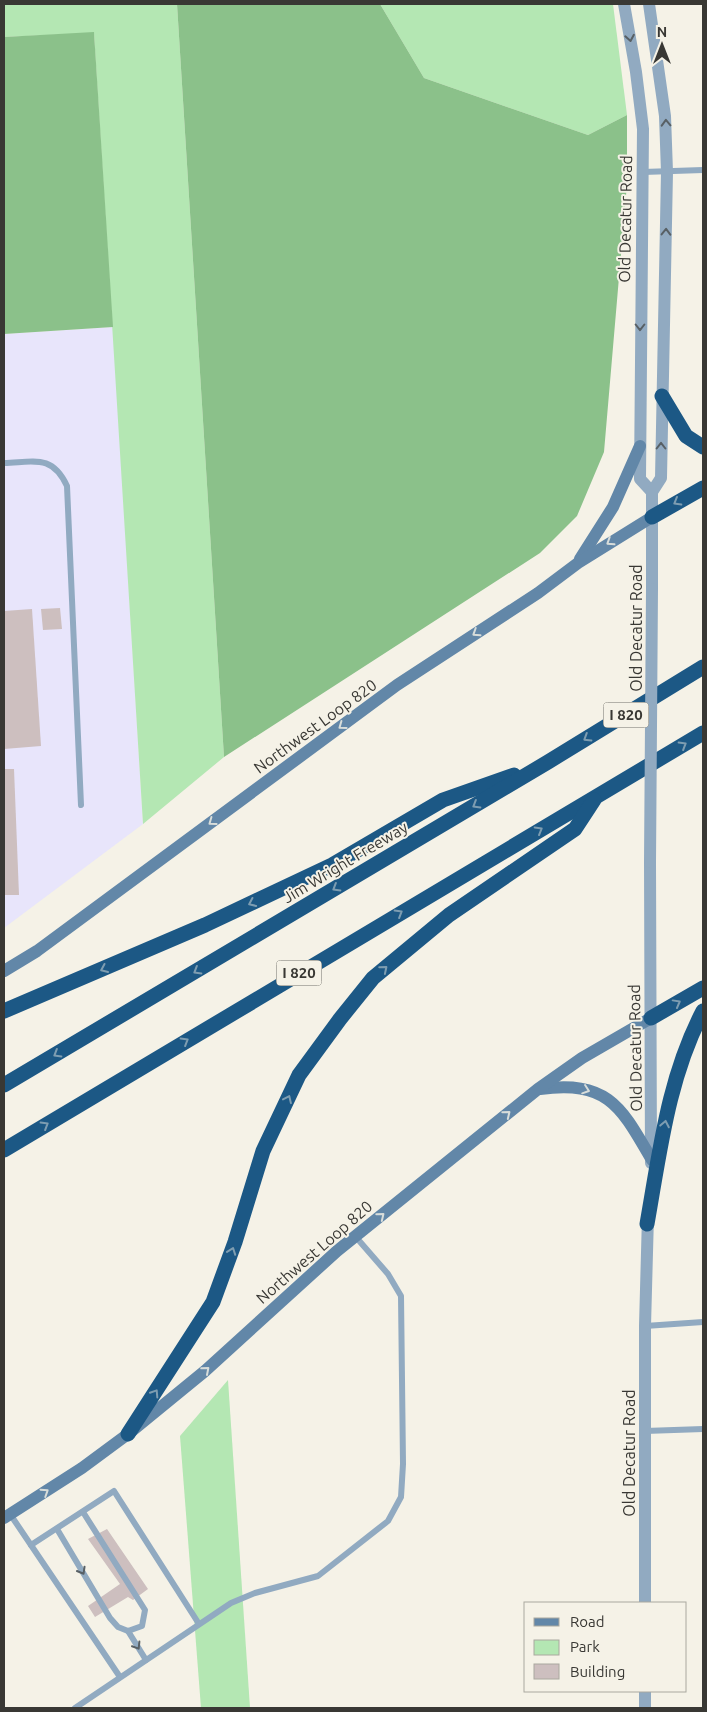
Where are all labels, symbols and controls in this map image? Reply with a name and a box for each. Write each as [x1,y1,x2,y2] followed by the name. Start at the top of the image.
[637,20,687,70] north arrow
[657,24,667,40] text: N
[625,33,635,42] one-way arrow
[660,119,671,127] one-way arrow
[615,155,635,283] street label: Old Decatur Road
[661,228,672,236] one-way arrow
[635,323,645,331] one-way arrow
[656,442,667,450] one-way arrow
[674,496,683,506] one-way arrow
[607,536,616,545] one-way arrow
[627,564,645,692] street label: Old Decatur Road
[472,627,481,637] one-way arrow
[250,675,380,777] street label: Northwest Loop 820
[604,702,648,728] road number: I 820
[339,720,348,728] one-way arrow
[584,732,593,742] one-way arrow
[678,742,687,752] one-way arrow
[473,799,482,809] one-way arrow
[208,816,218,825] one-way arrow
[279,818,411,906] street label: Jim Wright Freeway
[534,827,543,837] one-way arrow
[333,881,342,891] one-way arrow
[248,896,257,907] one-way arrow
[394,910,403,920] one-way arrow
[276,960,322,986] road number: I 820
[100,962,109,973] one-way arrow
[193,964,202,974] one-way arrow
[378,966,387,975] one-way arrow
[625,984,645,1112] street label: Old Decatur Road
[672,999,681,1009] one-way arrow
[179,1038,188,1048] one-way arrow
[53,1047,62,1057] one-way arrow
[581,1084,590,1094] one-way arrow
[281,1095,292,1104] one-way arrow
[501,1111,510,1119] one-way arrow
[659,1120,670,1128] one-way arrow
[40,1122,49,1131] one-way arrow
[252,1197,376,1307] street label: Northwest Loop 820
[375,1212,384,1221] one-way arrow
[226,1247,236,1256] one-way arrow
[201,1366,210,1375] one-way arrow
[148,1389,158,1398] one-way arrow
[620,1389,638,1517] street label: Old Decatur Road
[39,1488,48,1498] one-way arrow
[75,1565,85,1574] one-way arrow
[524,1602,687,1692] legend
[570,1613,605,1630] text: Road
[570,1638,600,1655] text: Park
[131,1640,140,1649] one-way arrow
[570,1663,625,1680] text: Building

